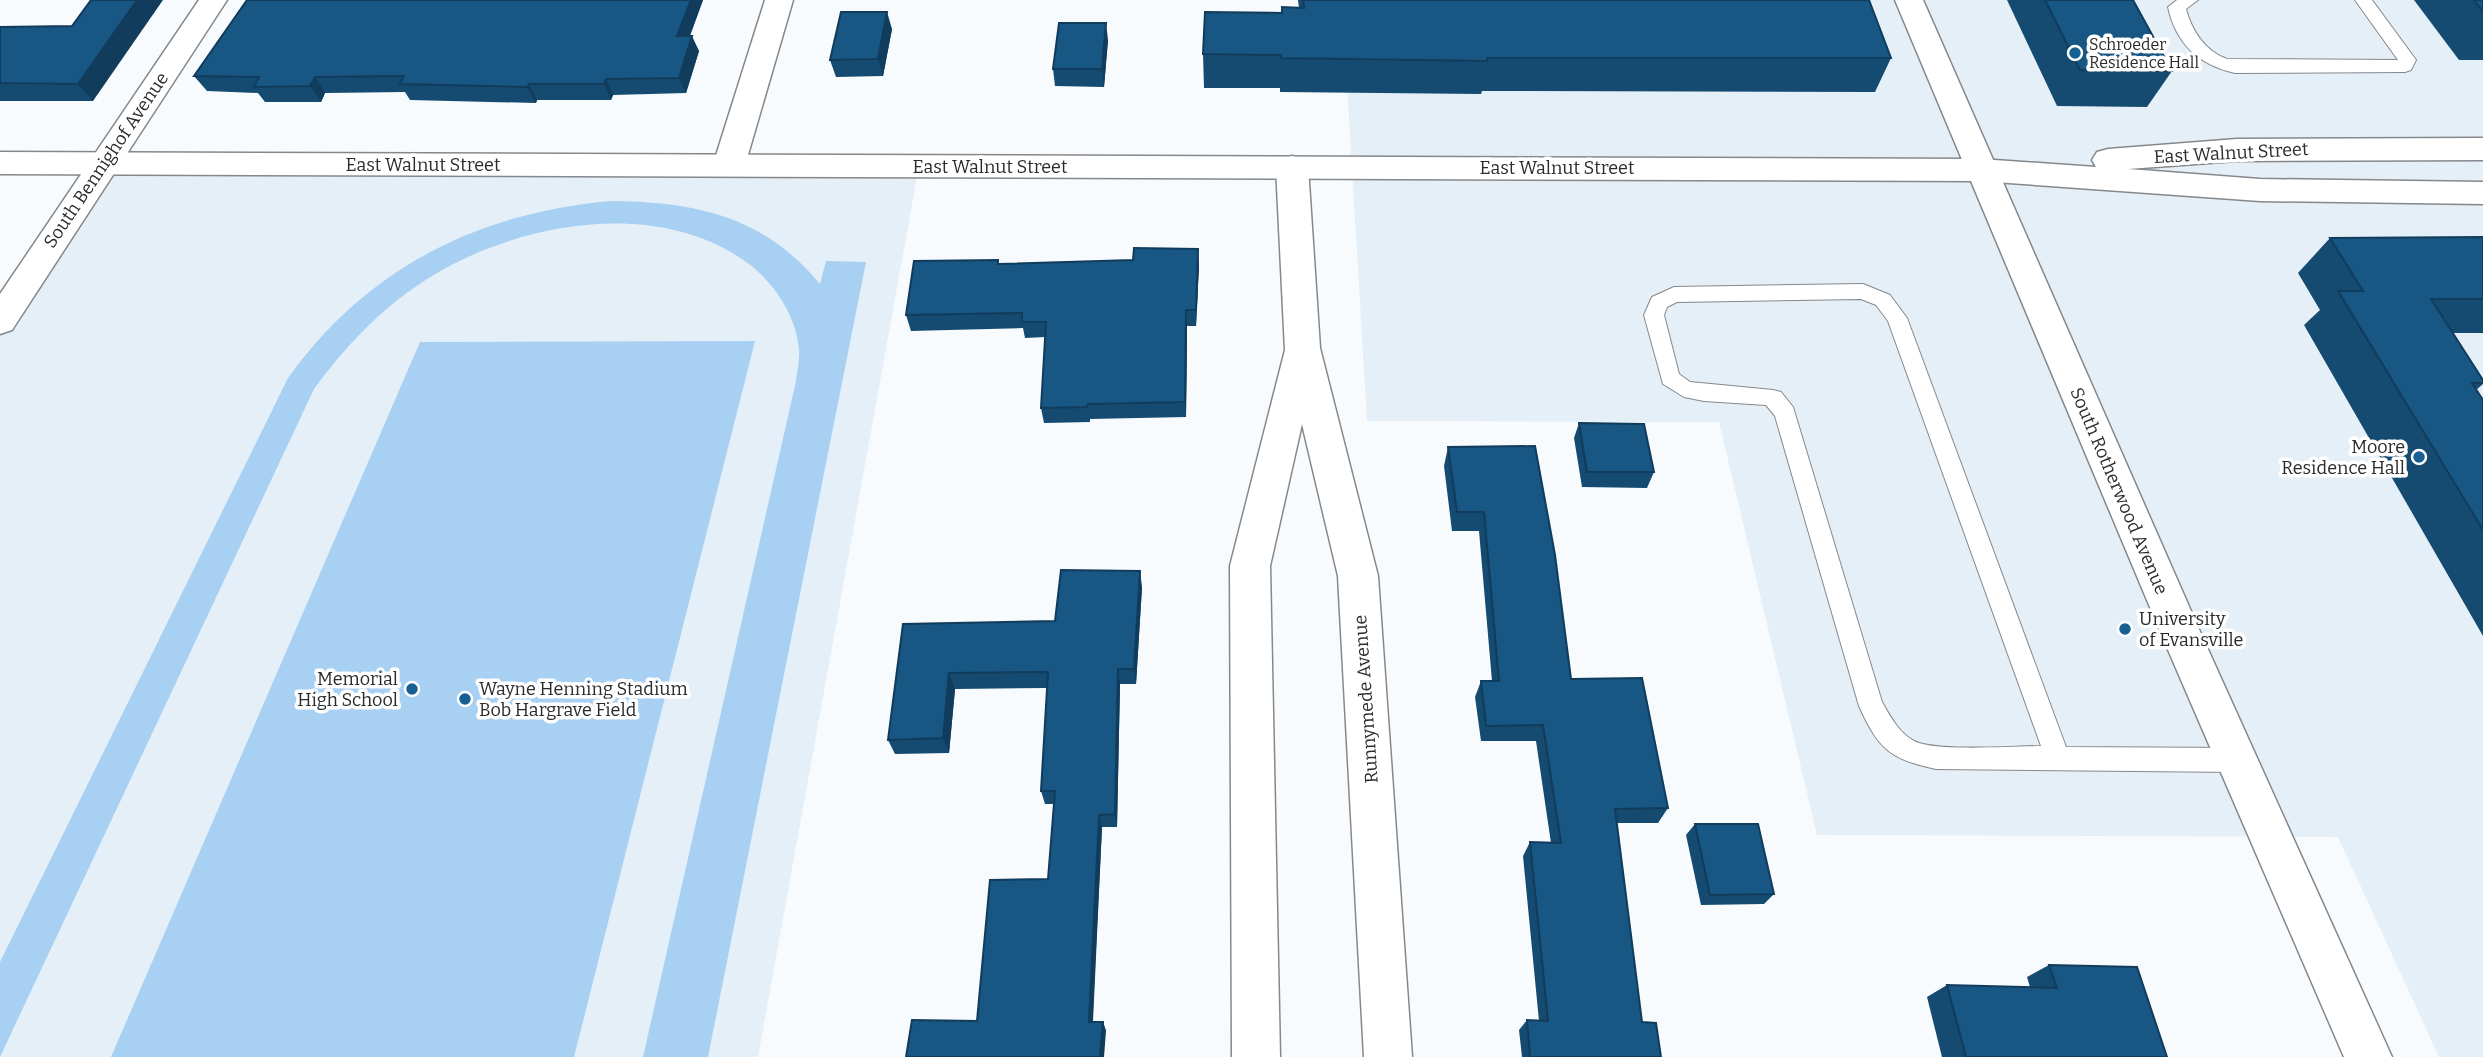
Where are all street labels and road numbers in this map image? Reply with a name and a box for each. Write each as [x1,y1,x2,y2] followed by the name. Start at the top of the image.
[39,68,173,252] street label: South Bennighof Avenue
[2153,138,2309,168] street label: East Walnut Street
[346,154,501,176] street label: East Walnut Street
[913,156,1068,178] street label: East Walnut Street
[1480,157,1635,179] street label: East Walnut Street
[2065,384,2173,598] street label: South Rotherwood Avenue
[1349,614,1383,784] street label: Runnymede Avenue

